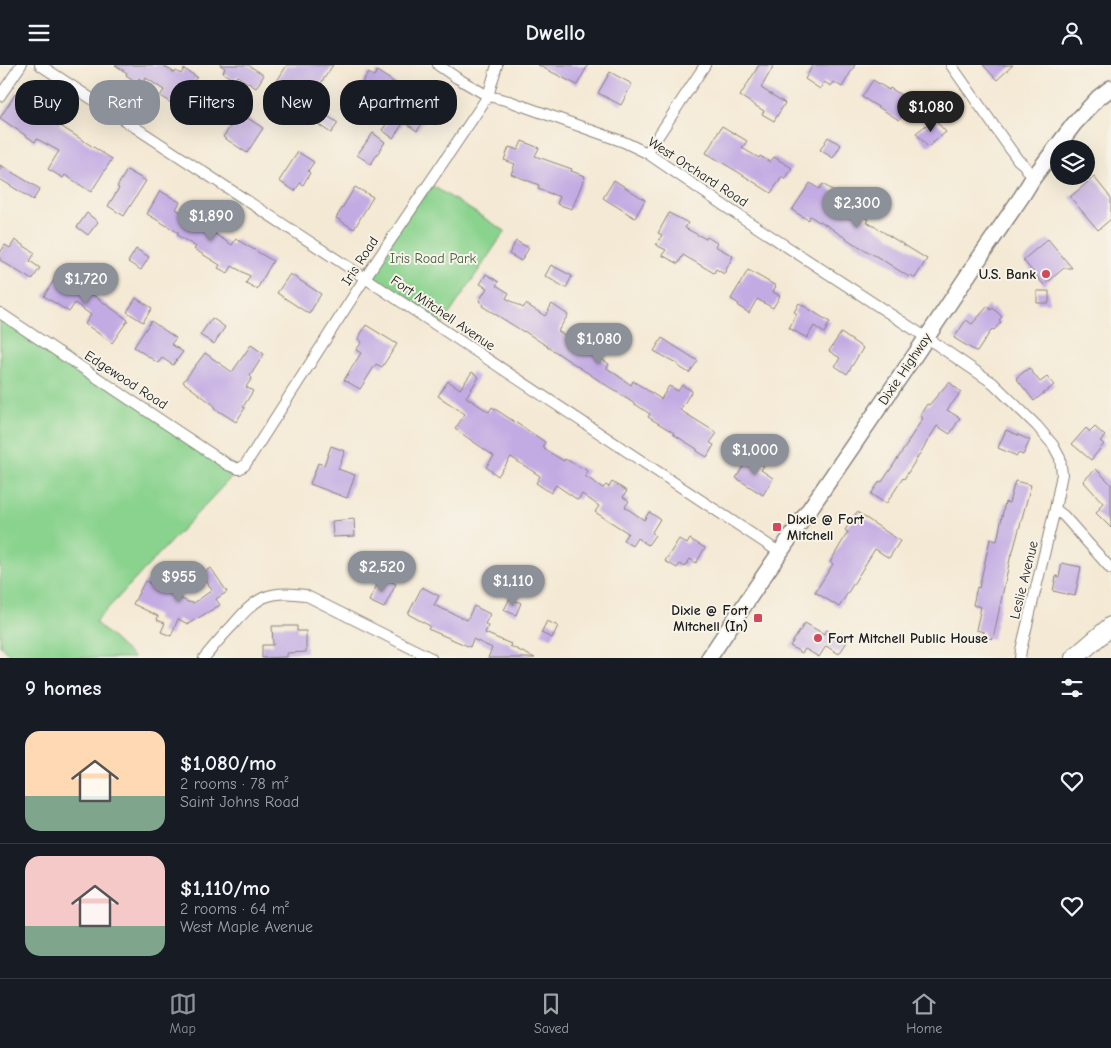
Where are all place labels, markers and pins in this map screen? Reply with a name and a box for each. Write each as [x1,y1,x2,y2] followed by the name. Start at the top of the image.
[890,91,972,133] pin: $1,080
[816,186,898,229] pin: $2,300
[170,199,252,242] pin: $1,890
[45,263,127,305] pin: $1,720
[979,266,1036,283] place label: U.S. Bank
[1040,268,1052,280] marker: U.S. Bank
[558,323,640,365] pin: $1,080
[714,433,796,476] pin: $1,000
[787,511,864,544] place label: Dixie @ Fort Mitchell
[771,521,783,533] marker: Dixie @ Fort Mitchell
[341,551,423,593] pin: $2,520
[149,561,209,603] pin: $955
[472,565,554,607] pin: $1,110
[671,602,748,635] place label: Dixie @ Fort Mitchell (In)
[752,612,764,624] marker: Dixie @ Fort Mitchell (In)
[828,630,988,647] place label: Fort Mitchell Public House
[812,632,824,644] marker: Fort Mitchell Public House

